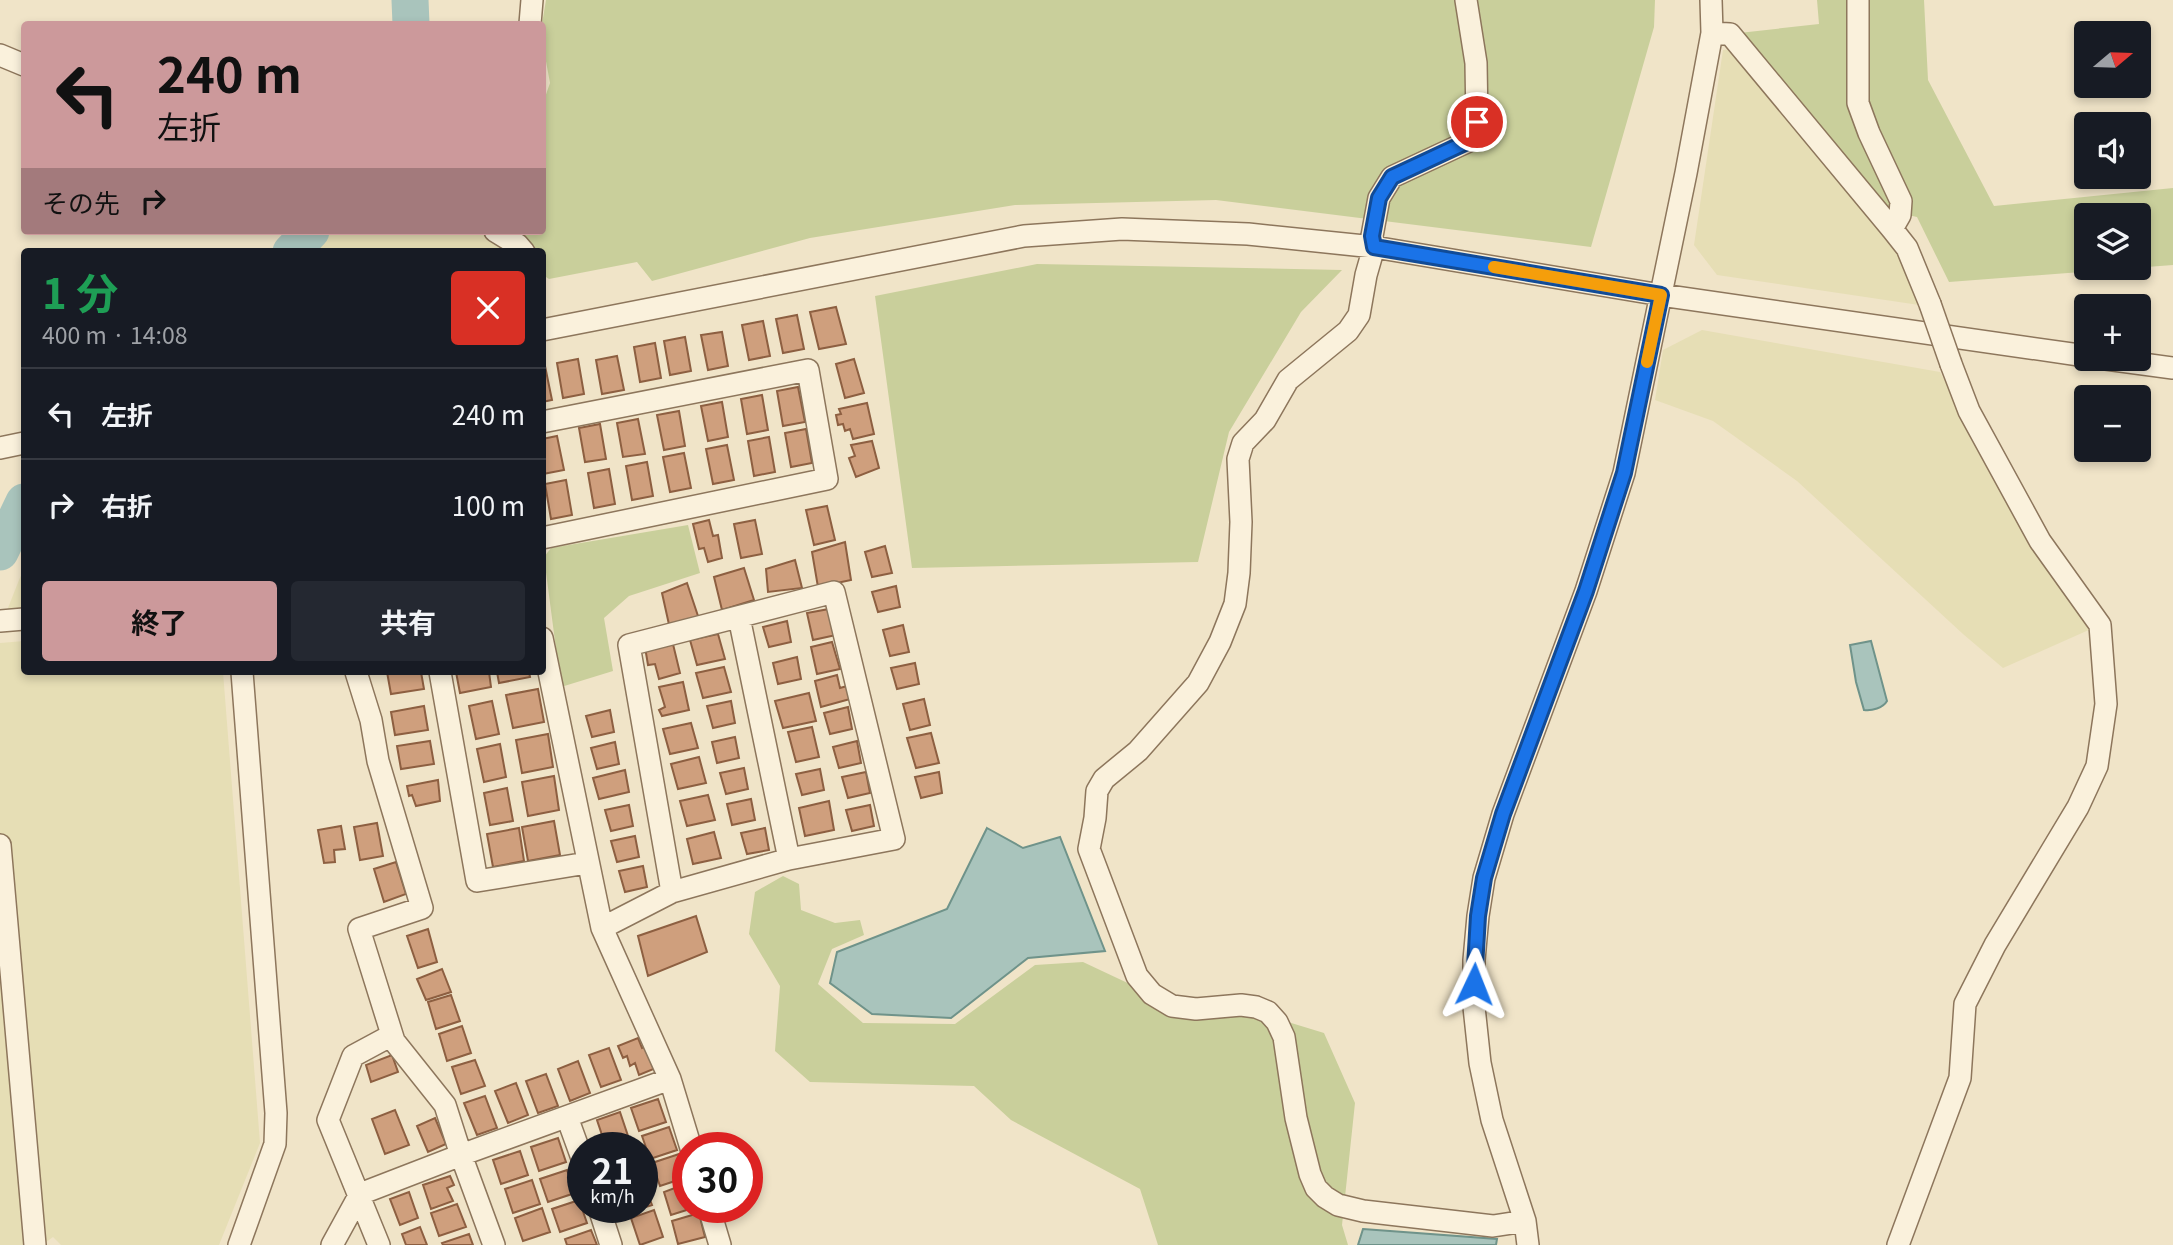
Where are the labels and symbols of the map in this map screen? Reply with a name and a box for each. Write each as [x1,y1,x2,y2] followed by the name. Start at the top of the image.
[2074,21,2151,98] north arrow
[1447,92,1507,152] pin
[1437,947,1511,1021] position arrow
[672,1132,763,1223] speed limit sign: 30

